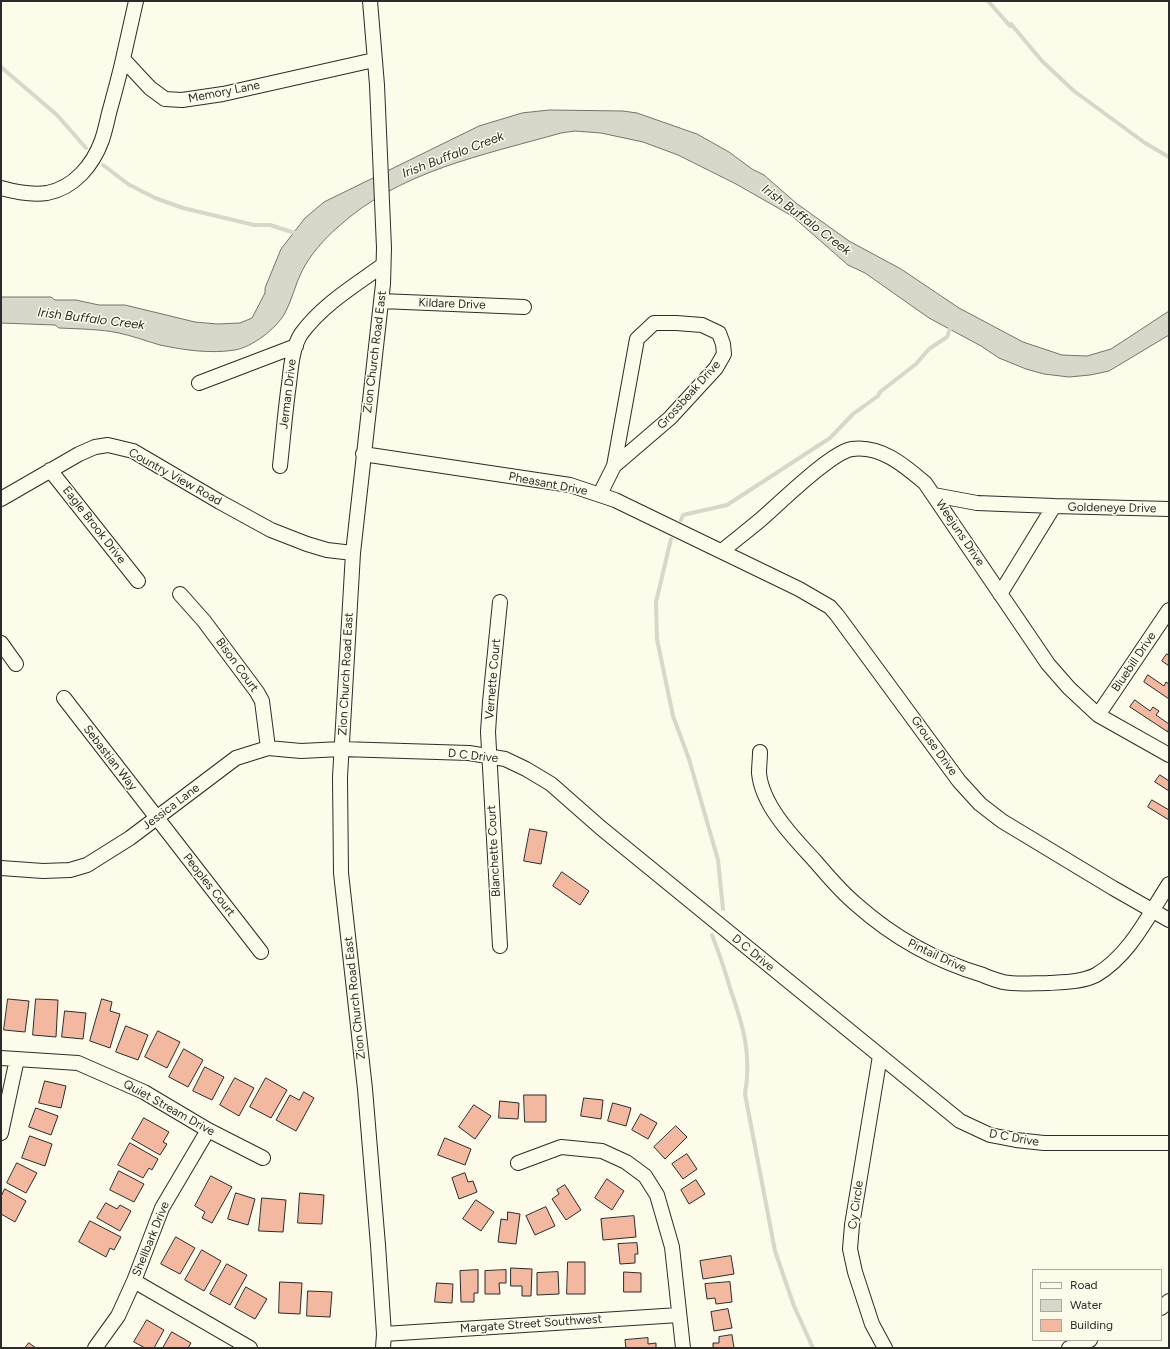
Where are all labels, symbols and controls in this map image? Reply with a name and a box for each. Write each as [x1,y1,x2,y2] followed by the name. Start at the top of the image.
[187,78,261,106] street label: Memory Lane
[400,128,506,182] water label: Irish Buffalo Creek
[758,181,854,259] water label: Irish Buffalo Creek
[360,290,390,414] street label: Zion Church Road East
[418,296,486,312] street label: Kildare Drive
[37,305,145,333] water label: Irish Buffalo Creek
[277,358,299,430] street label: Jerman Drive
[654,358,724,432] street label: Grossbeak Drive
[126,445,224,509] street label: Country View Road
[507,469,589,499] street label: Pheasant Drive
[59,483,129,567] street label: Eagle Brook Drive
[932,497,988,569] street label: Weejuns Drive
[1067,500,1157,516] street label: Goldeneye Drive
[336,612,356,736] street label: Zion Church Road East
[1109,629,1159,695] street label: Bluebill Drive
[213,635,261,695] street label: Bison Court
[482,638,504,720] street label: Vernette Court
[908,714,960,778] street label: Grouse Drive
[80,722,140,794] street label: Sebastian Way
[447,746,499,766] street label: D C Drive
[140,781,202,833] street label: Jessica Lane
[484,805,504,897] street label: Blanchette Court
[180,851,238,919] street label: Peoples Court
[729,931,777,975] street label: D C Drive
[341,936,369,1060] street label: Zion Church Road East
[905,936,969,976] street label: Pintail Drive
[121,1077,217,1139] street label: Quiet Stream Drive
[988,1127,1040,1149] street label: D C Drive
[845,1180,867,1230] street label: Cy Circle
[129,1199,173,1279] street label: Shellbark Drive
[1032,1269,1162,1341] legend
[1070,1278,1098,1292] text: Road
[1070,1298,1102,1312] text: Water
[460,1312,602,1336] street label: Margate Street Southwest
[1070,1318,1113,1332] text: Building

